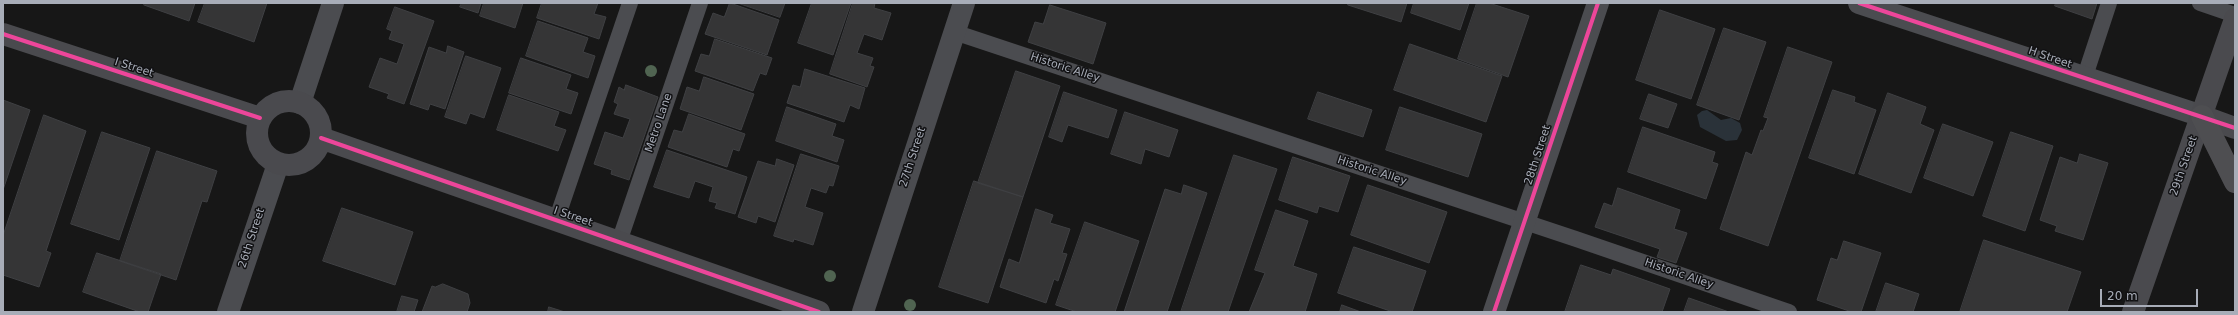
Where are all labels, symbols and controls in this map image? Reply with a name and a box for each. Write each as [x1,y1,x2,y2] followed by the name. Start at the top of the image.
[2026,44,2074,72] street label: H Street
[1029,51,1101,85] street label: Historic Alley
[113,56,155,80] street label: I Street
[643,92,675,154] street label: Metro Lane
[1522,123,1554,187] street label: 28th Street
[897,125,929,189] street label: 27th Street
[2168,134,2200,198] street label: 29th Street
[1336,154,1408,188] street label: Historic Alley
[552,204,594,230] street label: I Street
[236,206,268,270] street label: 26th Street
[1643,256,1715,292] street label: Historic Alley
[2102,281,2200,307] scale bar
[2107,289,2138,303] text: 20 m

